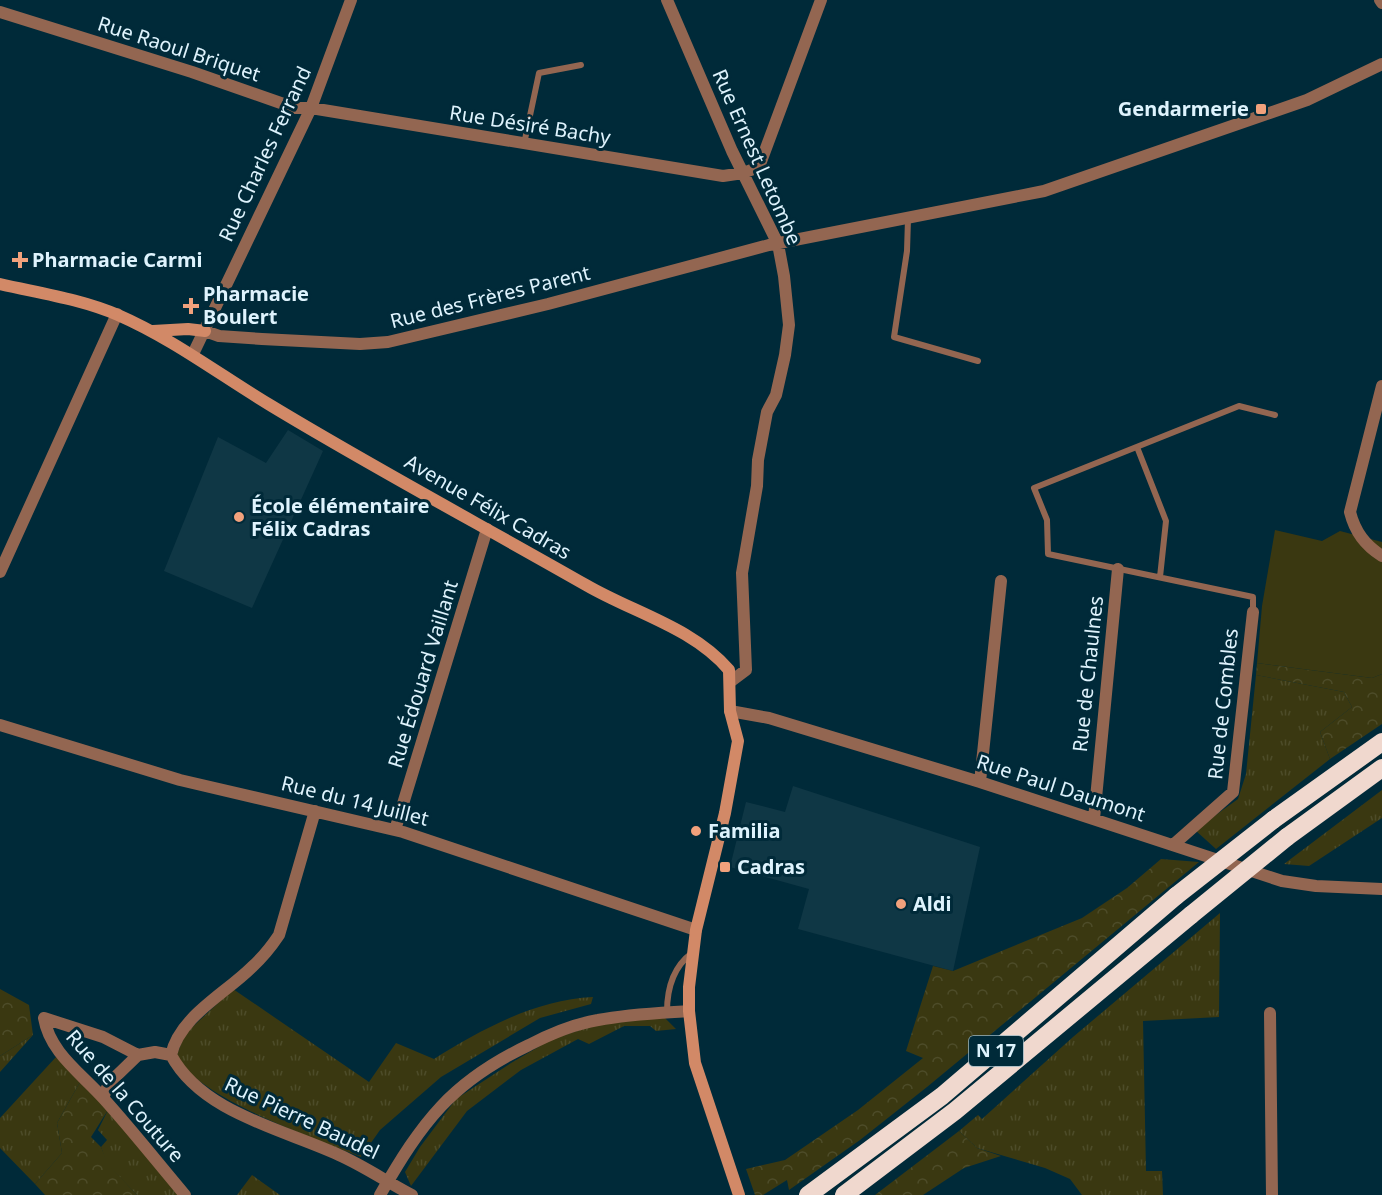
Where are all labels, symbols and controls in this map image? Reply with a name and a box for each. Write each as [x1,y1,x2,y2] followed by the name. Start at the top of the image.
[94,10,264,88] street label: Rue Raoul Briquet
[212,62,317,246] street label: Rue Charles Ferrand
[707,65,808,249] street label: Rue Ernest Letombe
[1118,95,1249,122] place label: Gendarmerie
[448,98,613,151] street label: Rue Désiré Bachy
[1254,102,1268,116] marker: Gendarmerie
[32,246,203,273] place label: Pharmacie Carmi
[13,253,27,267] marker: Pharmacie Carmi
[387,259,593,334] street label: Rue des Frères Parent
[203,280,309,330] place label: Pharmacie Boulert
[184,299,198,313] marker: Pharmacie Boulert
[400,448,576,565] street label: Avenue Félix Cadras
[251,492,430,542] place label: École élémentaire Félix Cadras
[232,510,246,524] marker: École élémentaire Félix Cadras
[381,577,464,771] street label: Rue Édouard Vaillant
[1066,594,1109,753] street label: Rue de Chaulnes
[1201,627,1244,781] street label: Rue de Combles
[973,748,1149,828] street label: Rue Paul Daumont
[279,769,432,832] street label: Rue du 14 Juillet
[708,817,780,844] place label: Familia
[689,824,703,838] marker: Familia
[737,853,805,880] place label: Cadras
[718,860,732,874] marker: Cadras
[913,890,951,917] place label: Aldi
[894,897,908,911] marker: Aldi
[60,1024,191,1168] street label: Rue de la Couture
[969,1036,1023,1066] road number: N 17
[220,1070,384,1165] street label: Rue Pierre Baudel

